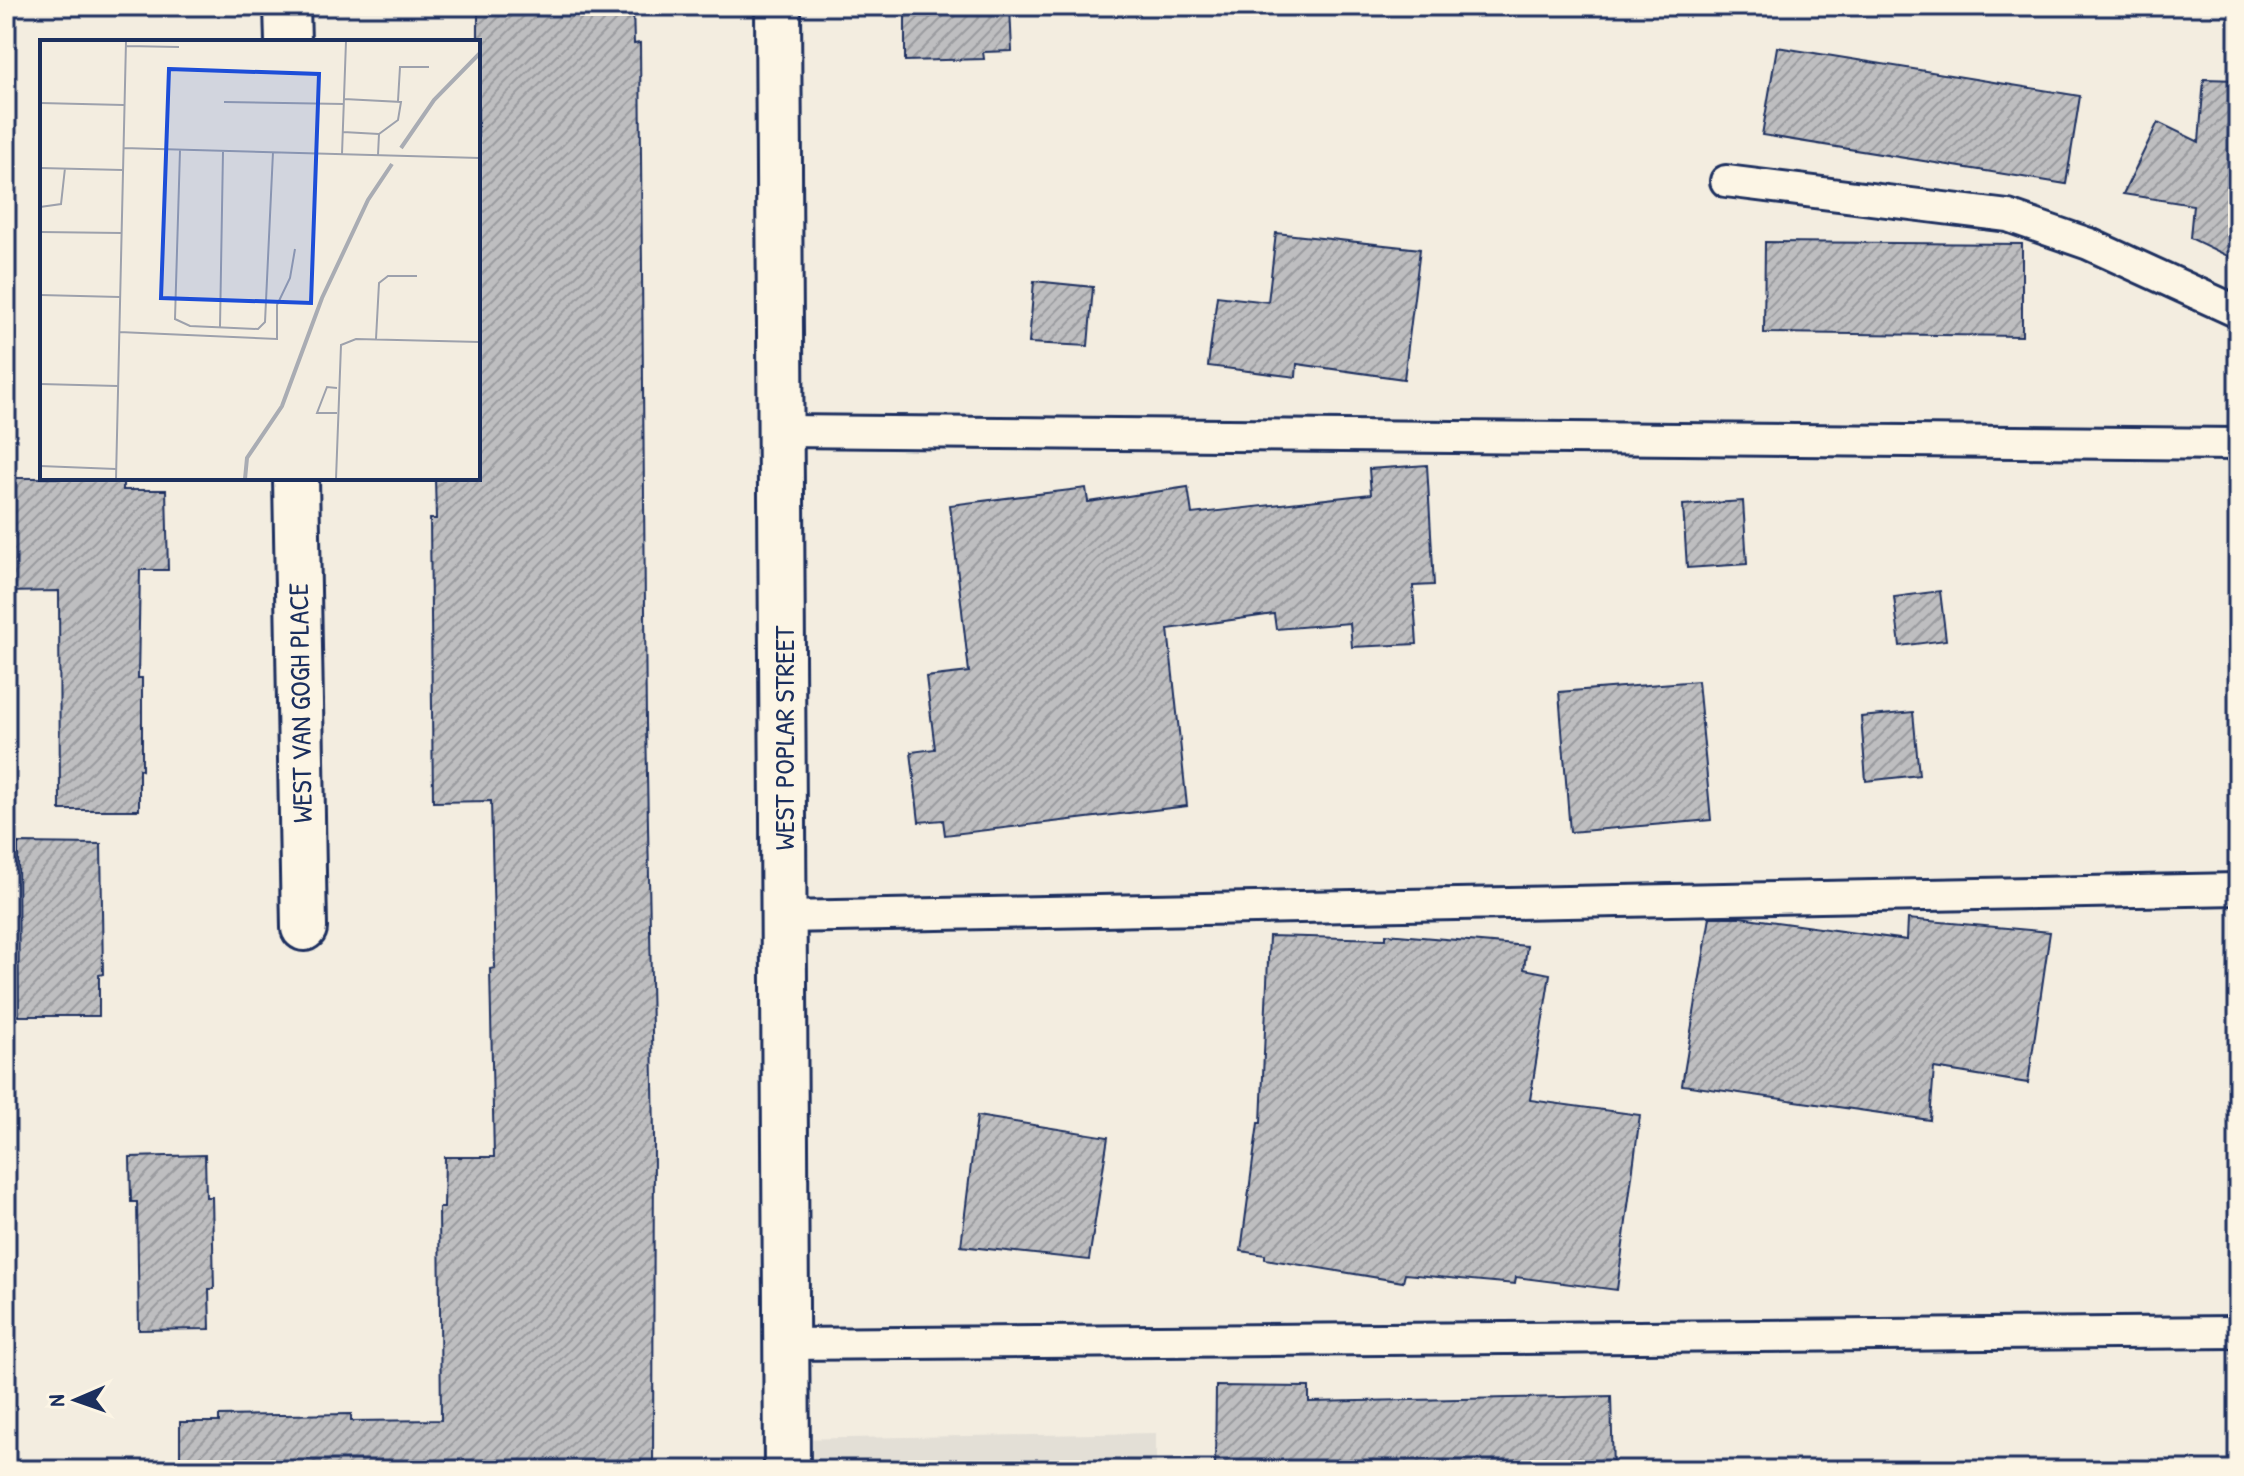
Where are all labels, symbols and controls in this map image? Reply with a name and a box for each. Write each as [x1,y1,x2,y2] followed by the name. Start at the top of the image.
[40,40,480,480] inset map
[279,583,321,823] street label: WEST VAN GOGH PLACE
[765,625,803,850] street label: WEST POPLAR STREET
[36,1360,116,1440] north arrow
[41,1394,71,1407] text: N

